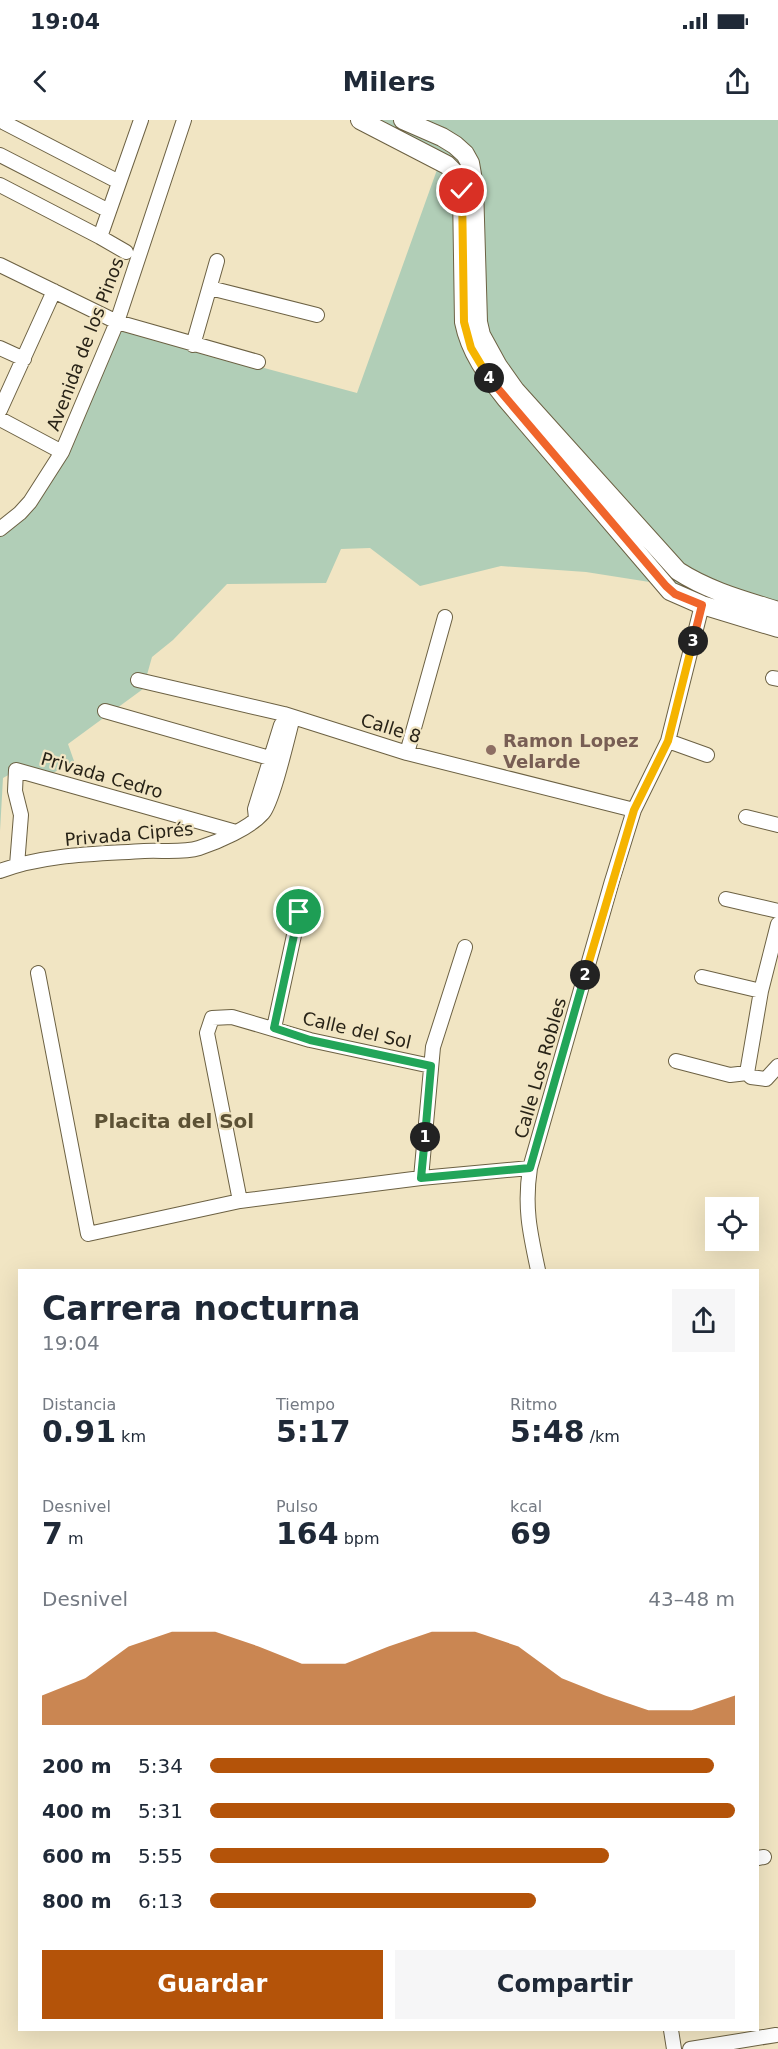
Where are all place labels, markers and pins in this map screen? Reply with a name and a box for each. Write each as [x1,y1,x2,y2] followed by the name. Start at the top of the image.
[436,165,487,216] pin
[474,363,504,393] pin: 4
[678,626,708,656] pin: 3
[503,730,639,772] place label: Ramon Lopez Velarde
[484,743,498,757] marker: Ramon Lopez Velarde
[273,886,324,937] pin
[570,960,600,990] pin: 2
[410,1122,440,1152] pin: 1

